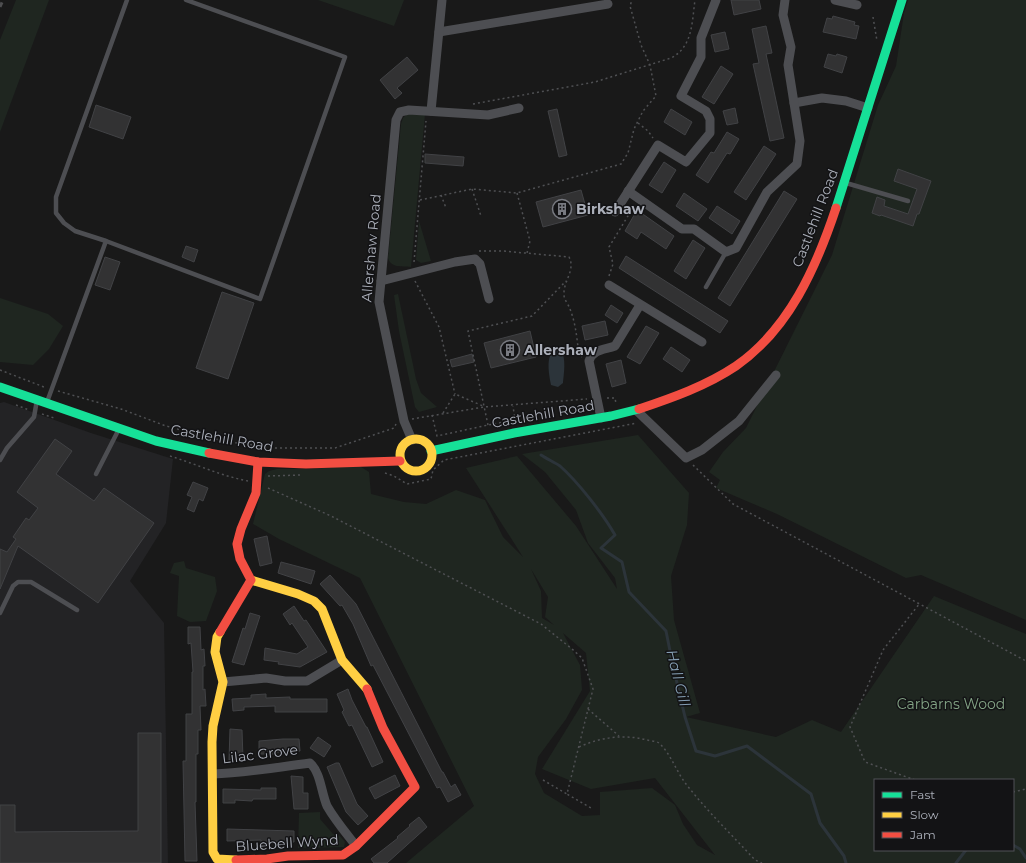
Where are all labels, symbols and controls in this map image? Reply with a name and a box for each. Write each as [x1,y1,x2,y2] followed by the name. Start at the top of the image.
[788,166,842,270] street label: Castlehill Road
[357,193,385,303] street label: Allershaw Road
[551,198,573,220] building icon: Birkshaw
[576,200,645,218] place label: Birkshaw
[499,339,521,361] building icon: Allershaw
[523,341,598,359] place label: Allershaw
[490,396,596,432] street label: Castlehill Road
[169,420,275,456] street label: Castlehill Road
[662,647,695,708] water label: Hall Gill
[897,695,1005,713] park label: Carbarns Wood
[221,740,299,768] street label: Lilac Grove
[874,779,1014,851] legend
[910,787,935,802] text: Fast
[910,807,939,822] text: Slow
[909,827,936,842] text: Jam
[235,830,339,856] street label: Bluebell Wynd

